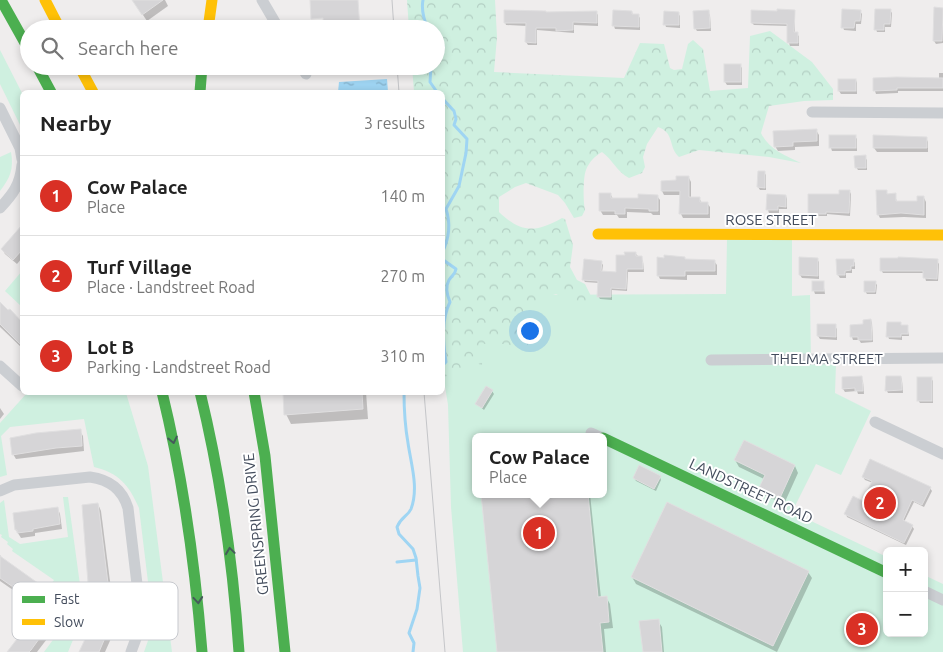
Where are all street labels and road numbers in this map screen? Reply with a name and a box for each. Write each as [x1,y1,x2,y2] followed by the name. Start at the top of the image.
[725,211,817,228] street label: ROSE STREET
[771,350,884,367] street label: THELMA STREET
[240,452,271,596] street label: GREENSPRING DRIVE
[687,454,816,527] street label: LANDSTREET ROAD

